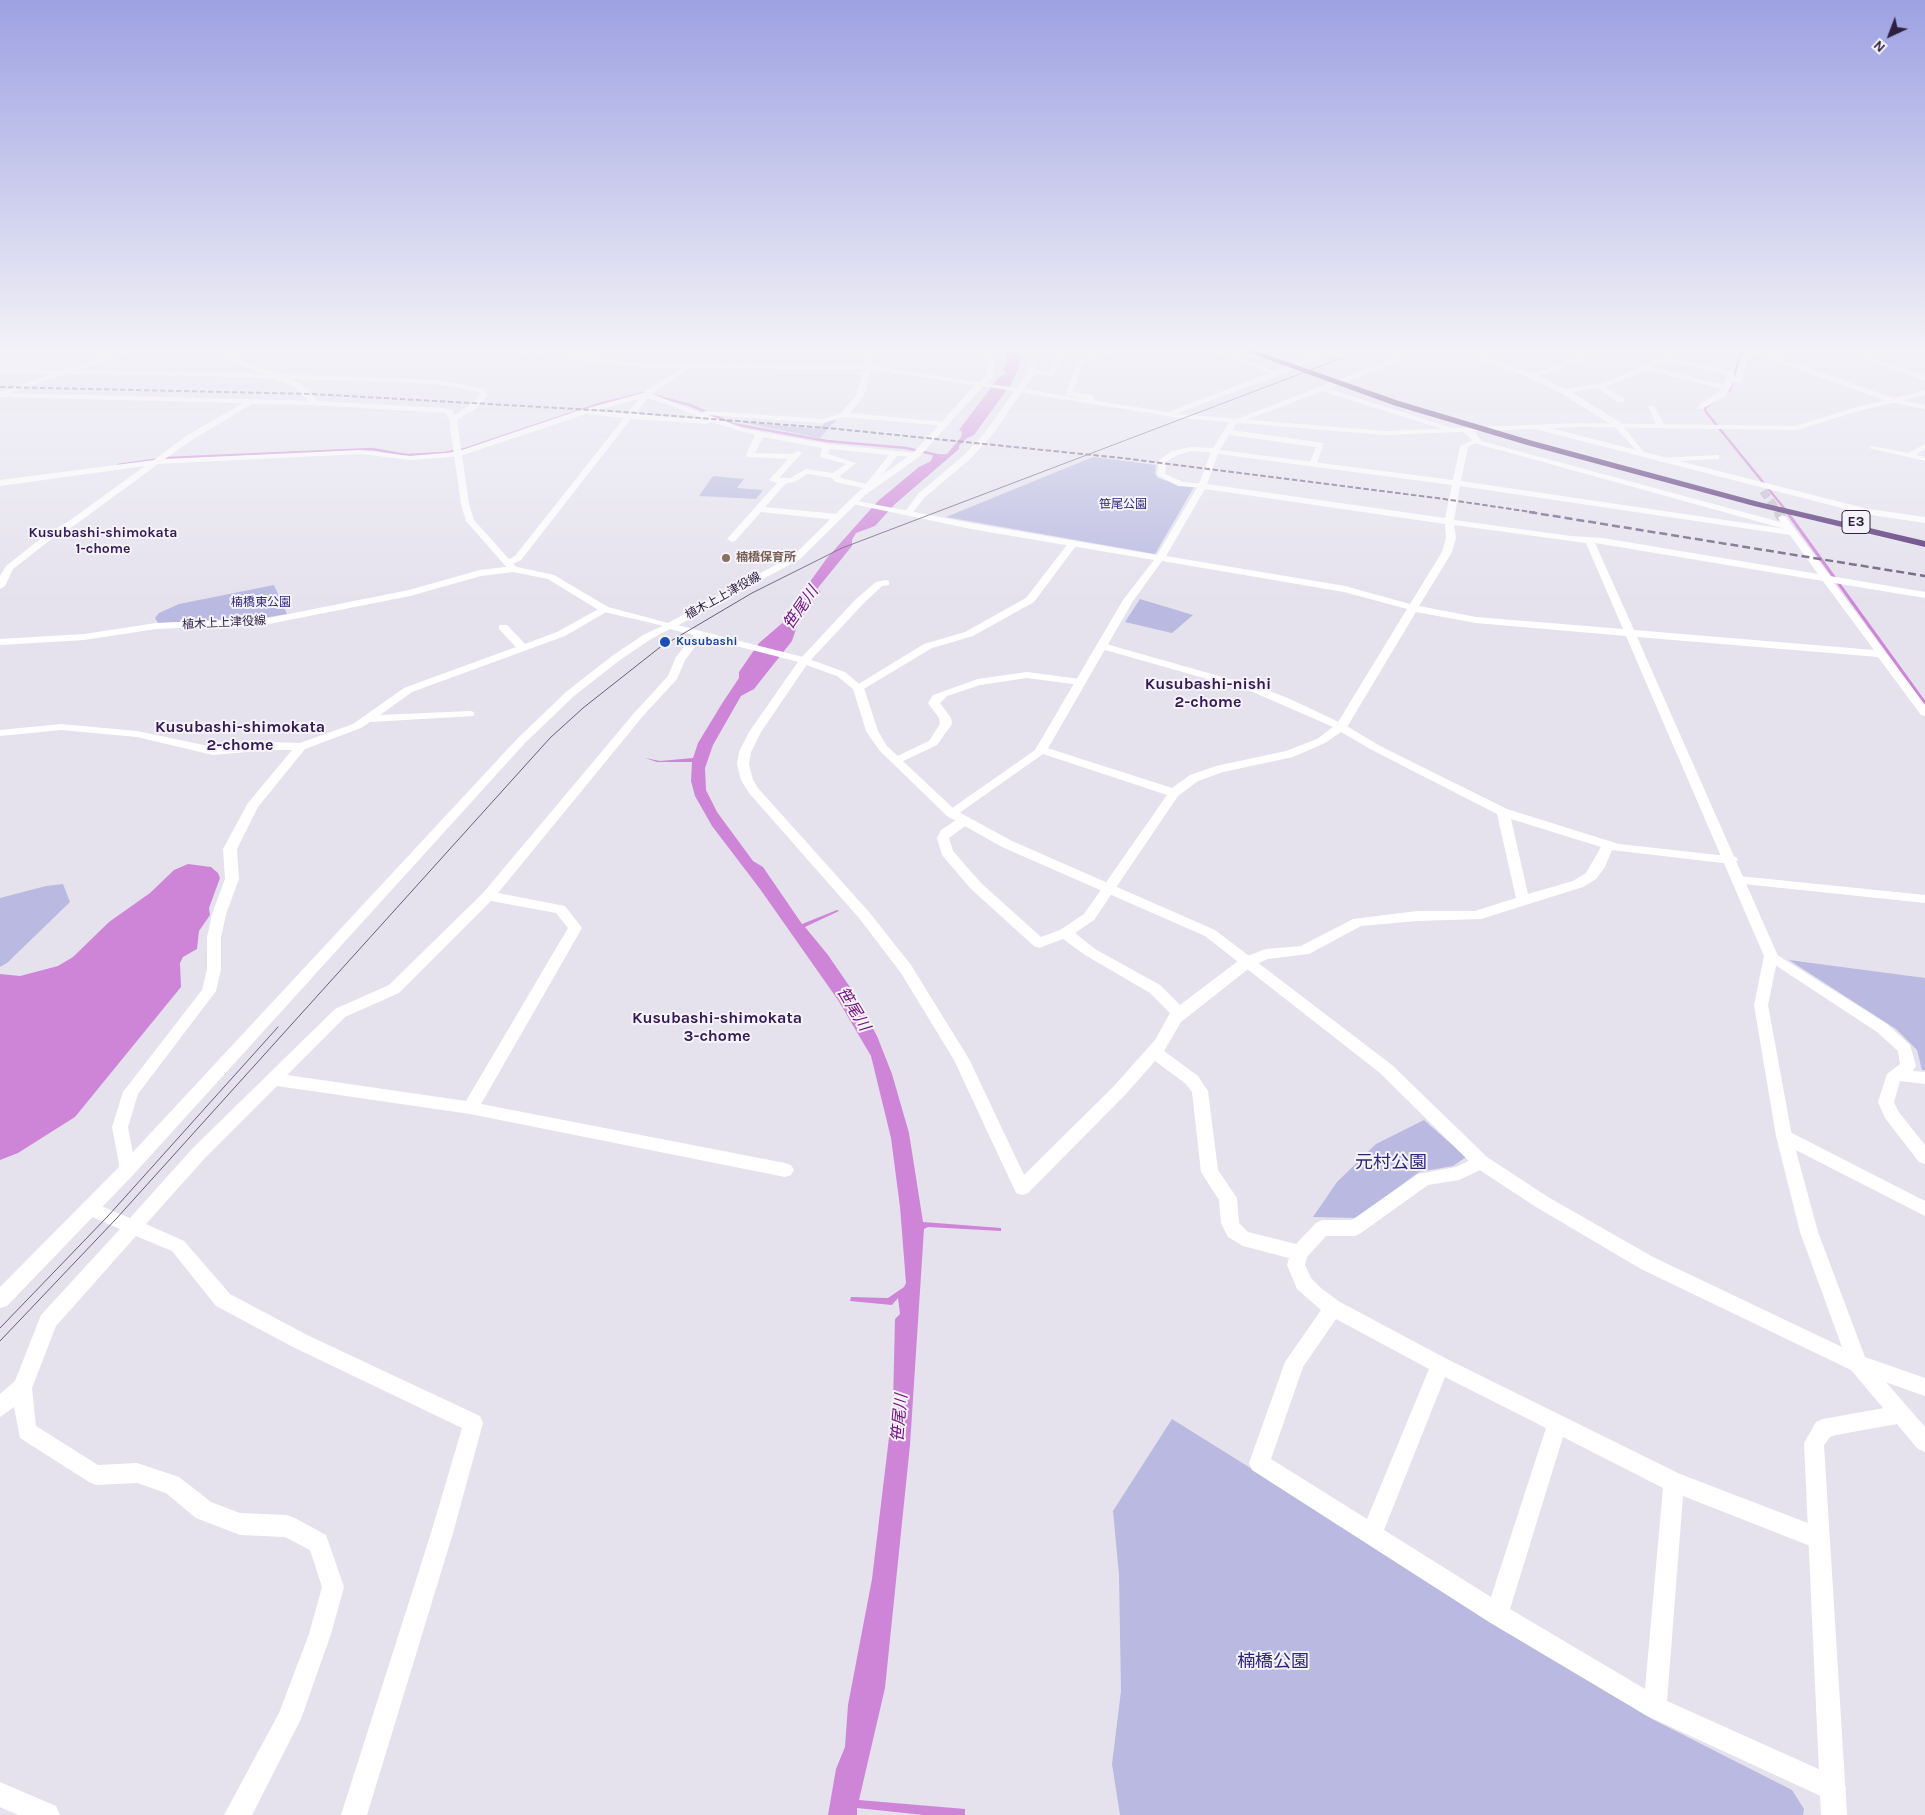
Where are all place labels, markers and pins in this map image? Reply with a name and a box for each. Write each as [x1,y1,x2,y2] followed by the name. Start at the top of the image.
[736,551,796,565] place label: 楠橋保育所
[720,552,732,564] marker: 楠橋保育所
[658,635,672,649] marker: Kusubashi
[676,635,737,649] place label: Kusubashi

